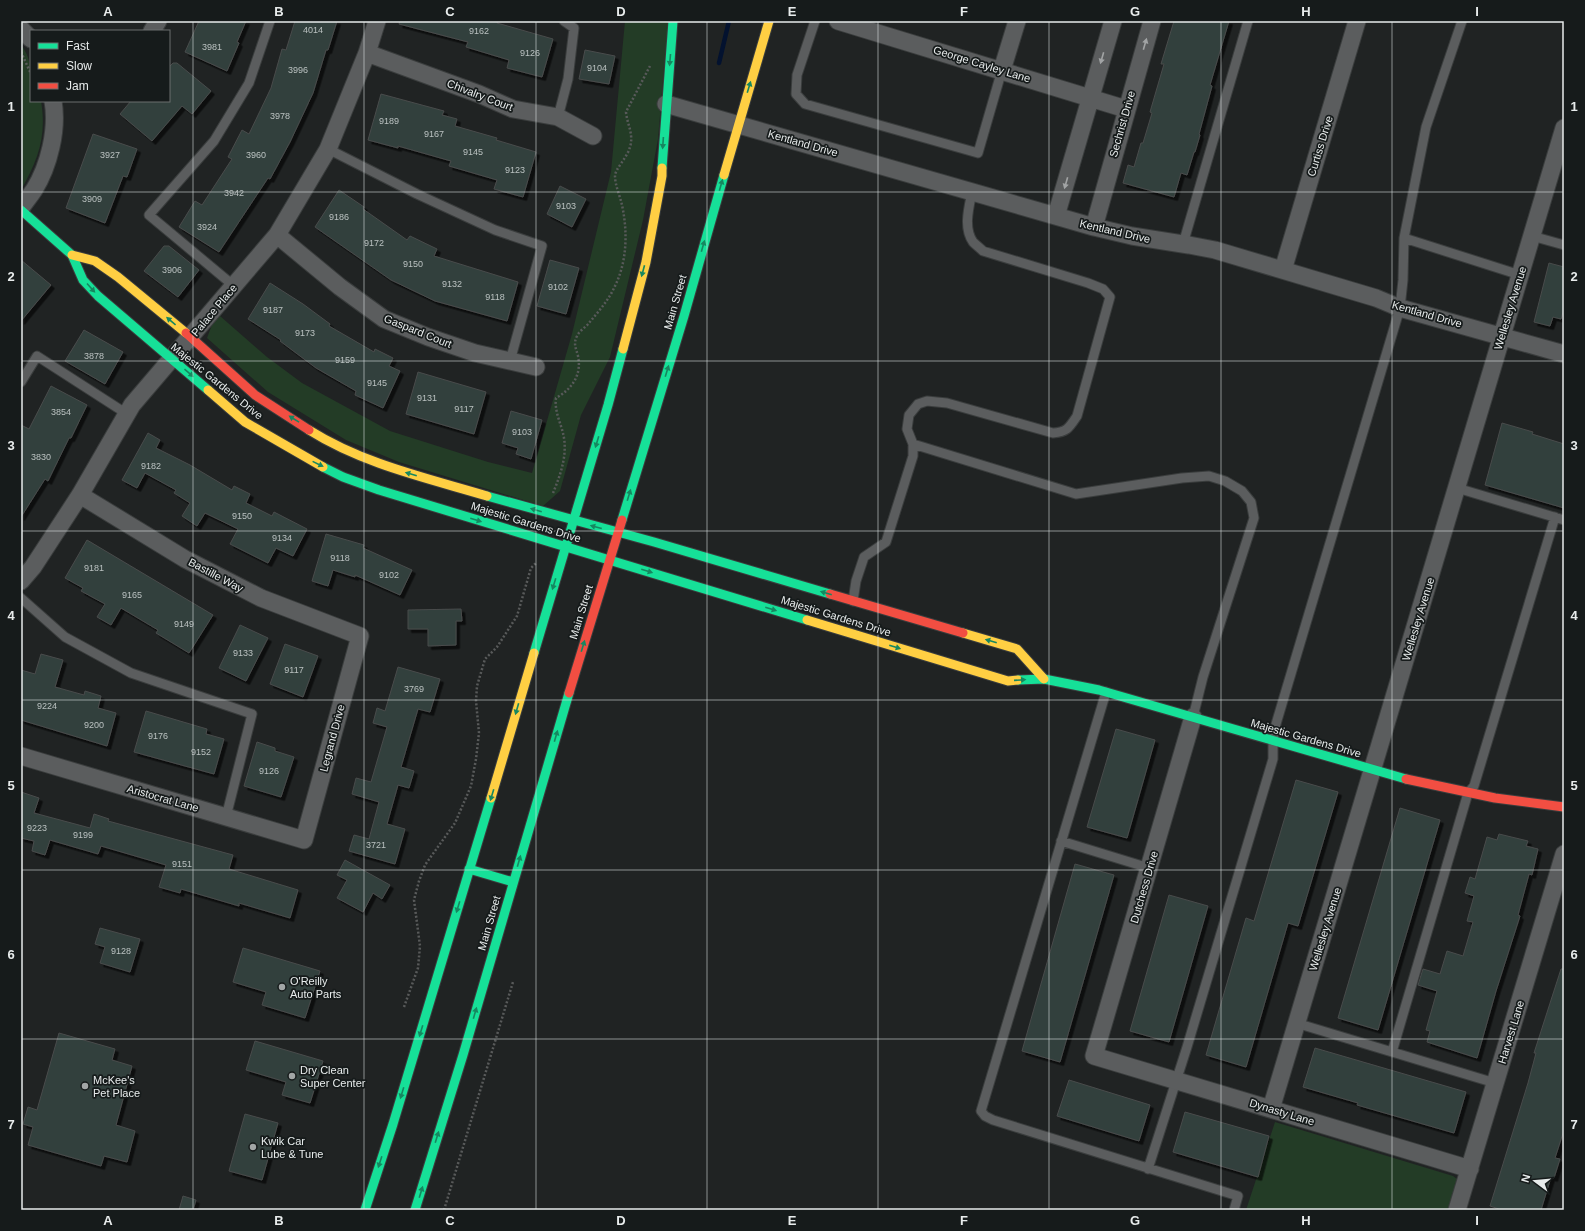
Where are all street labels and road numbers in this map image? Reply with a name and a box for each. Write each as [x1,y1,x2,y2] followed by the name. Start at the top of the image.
[932,44,1032,84] street label: George Cayley Lane
[445,77,515,113] street label: Chivalry Court
[1107,89,1137,159] street label: Sechrist Drive
[1305,114,1335,178] street label: Curtiss Drive
[767,127,839,159] street label: Kentland Drive
[1078,217,1152,245] street label: Kentland Drive
[1492,265,1528,351] street label: Wellesley Avenue
[661,273,689,331] street label: Main Street
[189,282,239,338] street label: Palace Place
[1391,298,1463,330] street label: Kentland Drive
[382,312,454,350] street label: Gaspard Court
[169,340,265,422] street label: Majestic Gardens Drive
[470,500,582,544] street label: Majestic Gardens Drive
[187,556,246,595] street label: Bastille Way
[1400,576,1436,662] street label: Wellesley Avenue
[567,583,595,641] street label: Main Street
[780,594,892,638] street label: Majestic Gardens Drive
[317,703,347,773] street label: Legrand Drive
[1249,716,1363,760] street label: Majestic Gardens Drive
[126,782,200,814] street label: Aristocrat Lane
[1128,850,1160,924] street label: Dutchess Drive
[1307,886,1343,972] street label: Wellesley Avenue
[475,894,503,952] street label: Main Street
[1496,999,1526,1065] street label: Harvest Lane
[1248,1096,1316,1128] street label: Dynasty Lane

